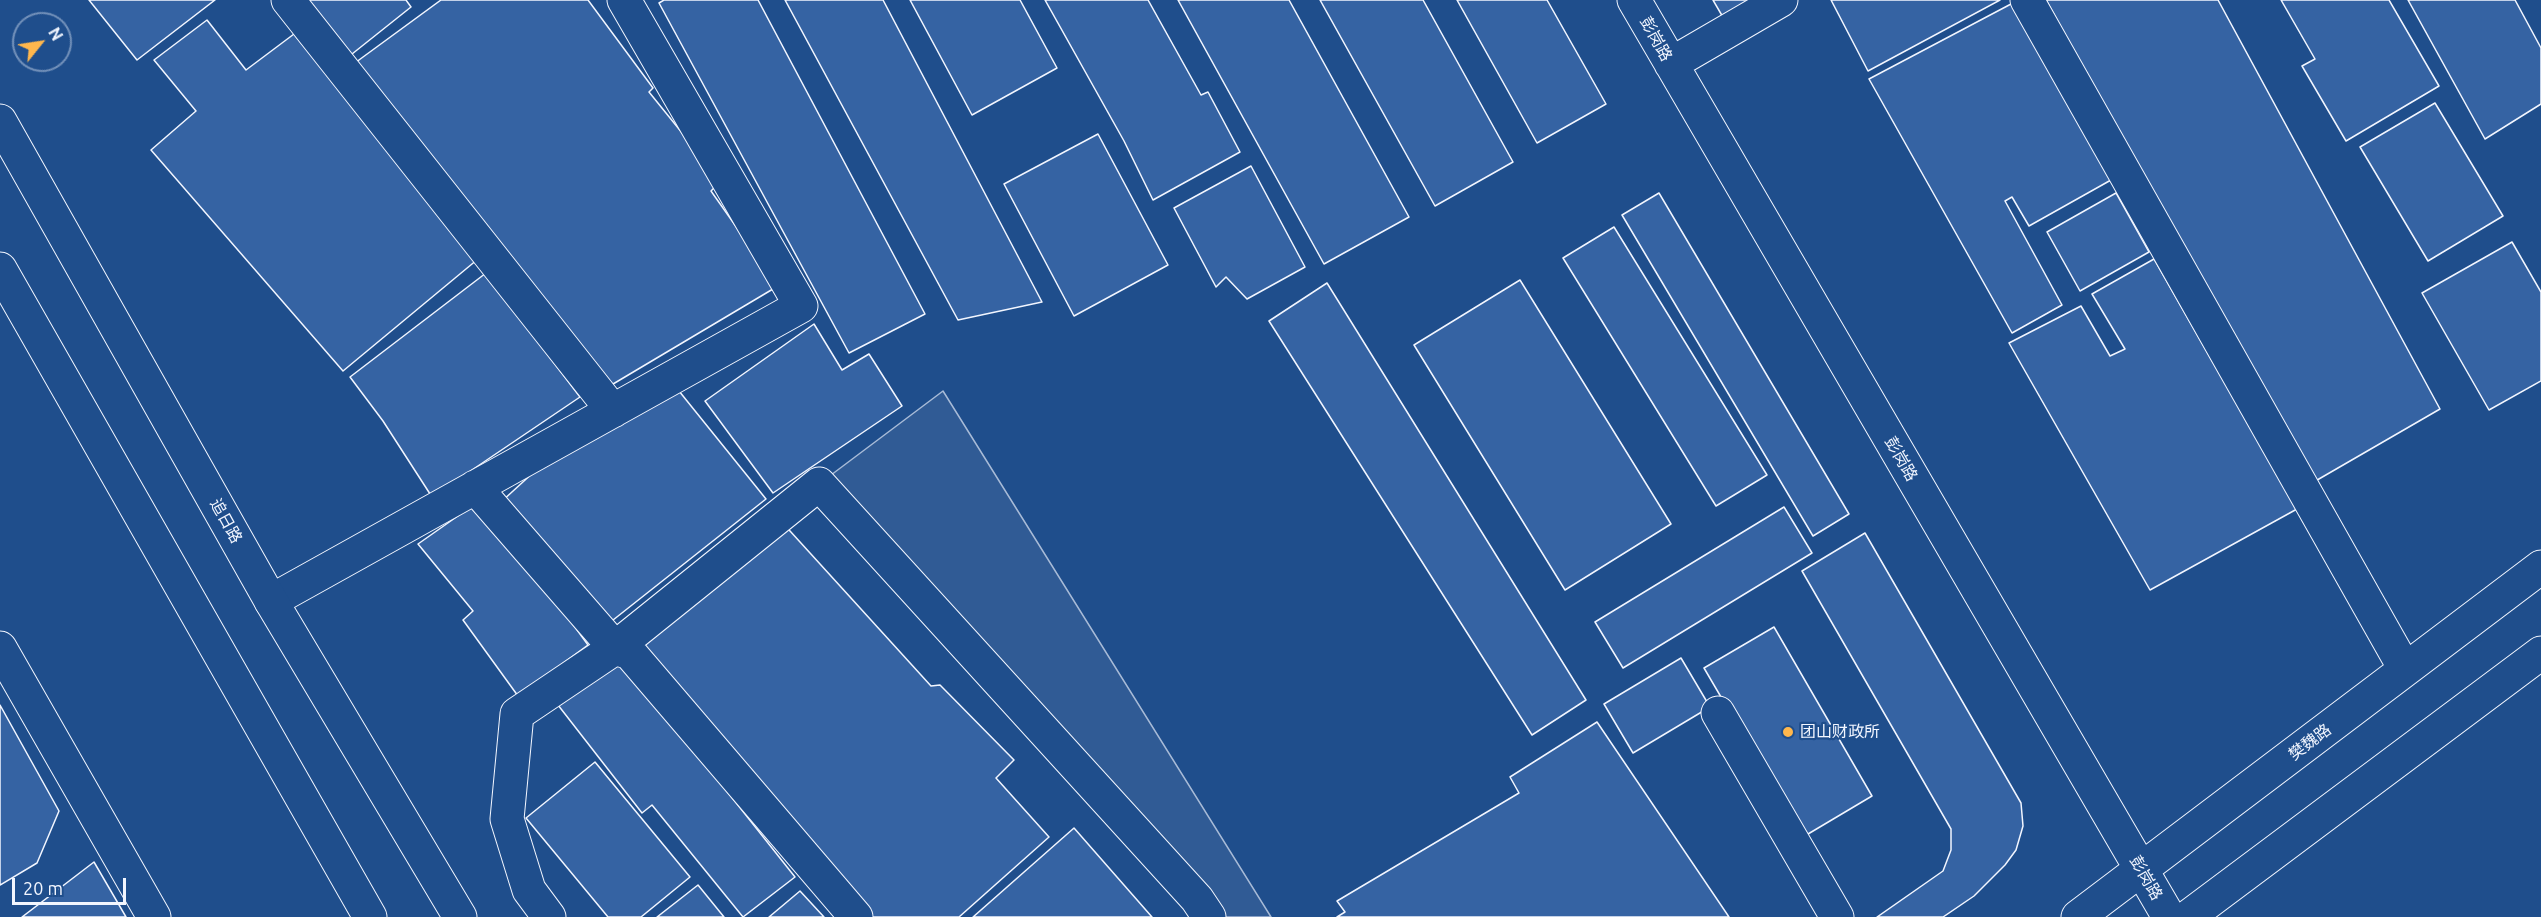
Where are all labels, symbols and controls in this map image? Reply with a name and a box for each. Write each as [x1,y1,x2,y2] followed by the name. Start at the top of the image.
[12,12,72,72] north arrow
[1636,13,1676,65] street label: 彭岗路
[45,24,67,44] text: N
[1881,433,1921,485] street label: 彭岗路
[206,495,246,547] street label: 追日路
[2285,720,2335,764] street label: 樊魏路
[1800,722,1880,742] place label: 团山财政所
[1781,725,1795,739] marker: 团山财政所
[2126,852,2166,904] street label: 彭岗路
[15,866,129,904] scale bar
[23,878,63,898] text: 20 m

